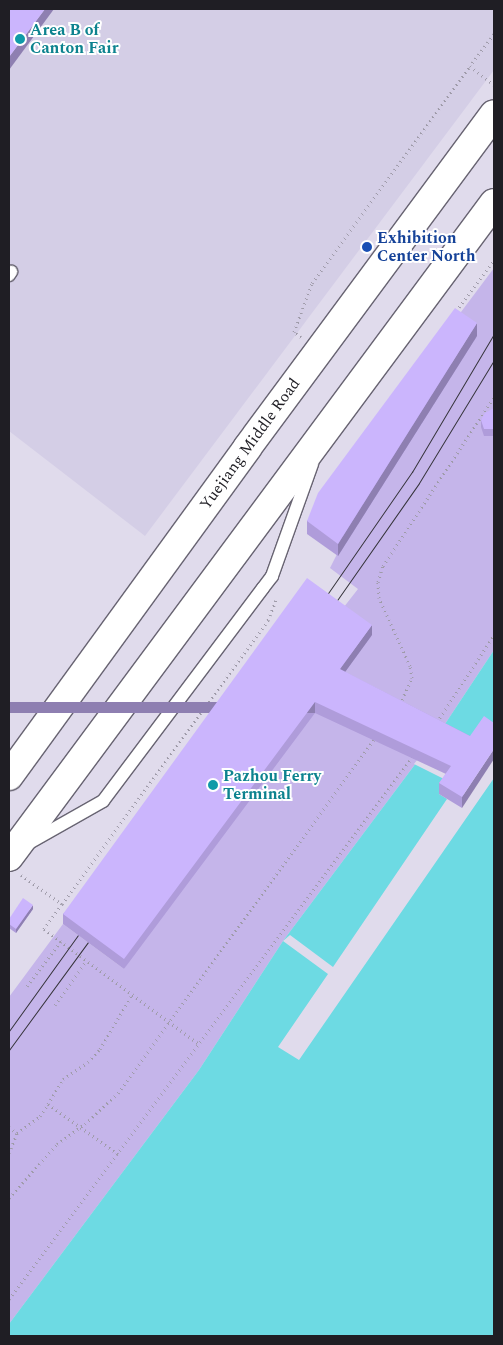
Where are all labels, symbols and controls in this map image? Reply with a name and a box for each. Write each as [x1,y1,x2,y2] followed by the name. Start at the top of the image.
[30,20,118,58] place label: Area B of Canton Fair
[14,33,26,45] marker: Area B of Canton Fair
[377,228,476,266] place label: Exhibition Center North
[361,241,373,253] marker: Exhibition Center North
[196,374,304,514] street label: Yuejiang Middle Road
[223,766,321,804] place label: Pazhou Ferry Terminal
[207,779,219,791] marker: Pazhou Ferry Terminal

